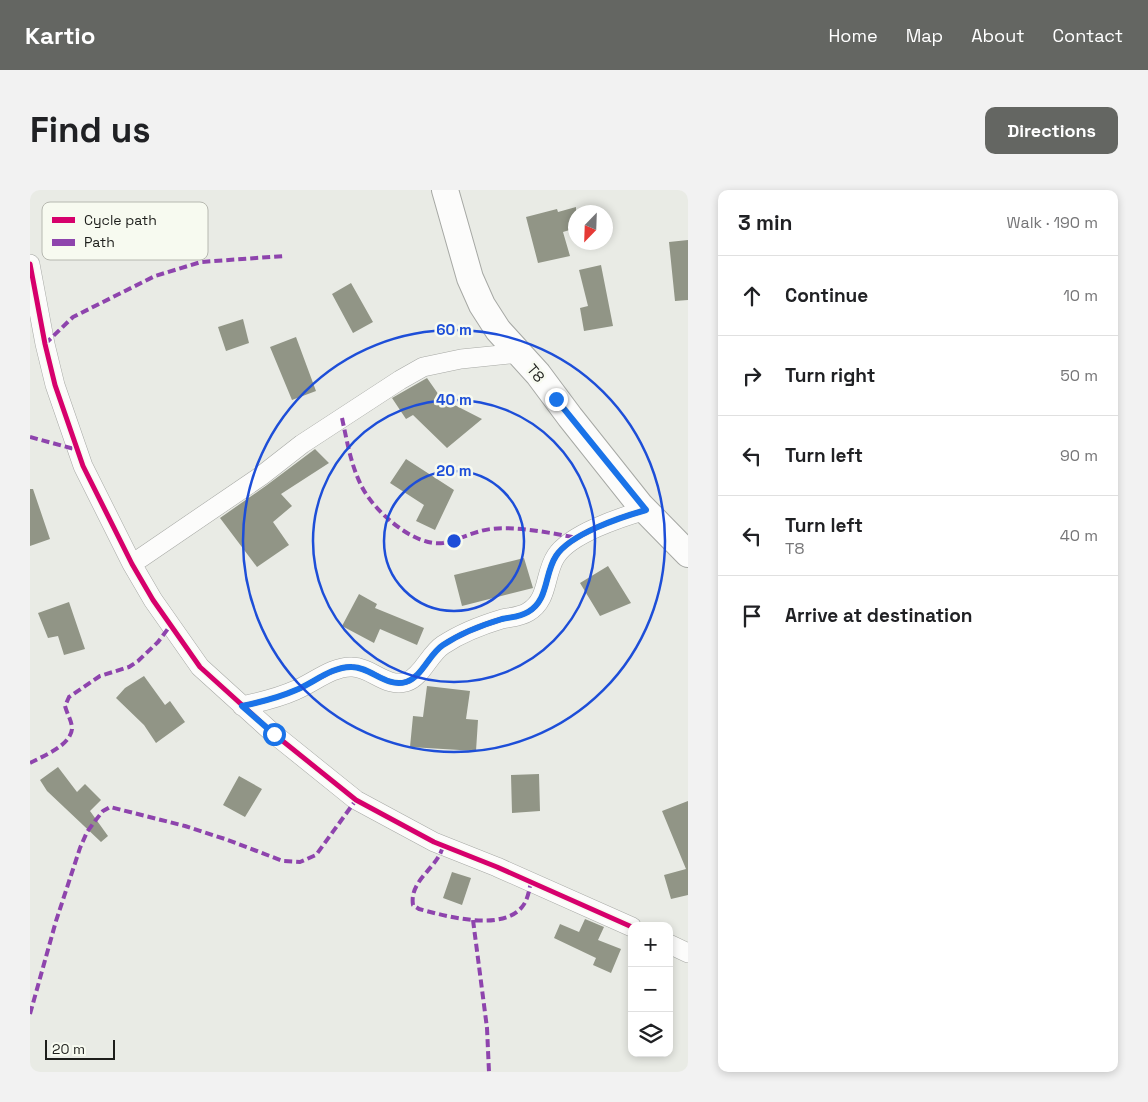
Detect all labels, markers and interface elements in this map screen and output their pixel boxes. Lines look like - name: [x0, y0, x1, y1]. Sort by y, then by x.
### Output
- text: Kartio: [25, 20, 95, 51]
- text: Home: [829, 24, 878, 47]
- text: Map: [906, 24, 943, 47]
- text: About: [971, 24, 1025, 47]
- text: Contact: [1053, 24, 1123, 47]
- button: Directions: [985, 107, 1118, 154]
- text: Find us: [30, 108, 151, 152]
- legend: [42, 202, 208, 260]
- north arrow: [568, 205, 613, 250]
- text: 3 min: [738, 209, 793, 236]
- text: Cycle path: [84, 211, 157, 229]
- text: Walk · 190 m: [1007, 212, 1098, 233]
- text: Path: [84, 233, 115, 251]
- icon: ahead: [738, 282, 766, 310]
- text: Continue: [785, 283, 868, 308]
- text: 10 m: [1063, 285, 1098, 306]
- text: 60 m: [436, 320, 472, 339]
- street label: T8: [523, 360, 549, 386]
- icon: right: [738, 362, 766, 390]
- text: Turn right: [785, 363, 875, 388]
- text: 50 m: [1060, 365, 1098, 386]
- route end: [545, 388, 568, 411]
- text: 40 m: [436, 390, 472, 409]
- icon: left: [738, 442, 766, 470]
- text: Turn left: [785, 443, 863, 468]
- text: 90 m: [1060, 445, 1098, 466]
- text: 20 m: [436, 461, 472, 480]
- text: Turn left: [785, 513, 863, 538]
- icon: left: [738, 522, 766, 550]
- text: 40 m: [1060, 525, 1098, 546]
- centre of rings: [445, 532, 463, 550]
- text: T8: [785, 538, 804, 559]
- icon: arrive: [738, 602, 766, 630]
- text: Arrive at destination: [785, 603, 973, 628]
- route start: [263, 723, 286, 746]
- map controls: [628, 922, 673, 1057]
- button: +: [628, 922, 673, 967]
- button: −: [628, 967, 673, 1012]
- button: layers: [628, 1012, 673, 1057]
- scale bar: [45, 1037, 115, 1060]
- text: 20 m: [52, 1040, 85, 1058]

